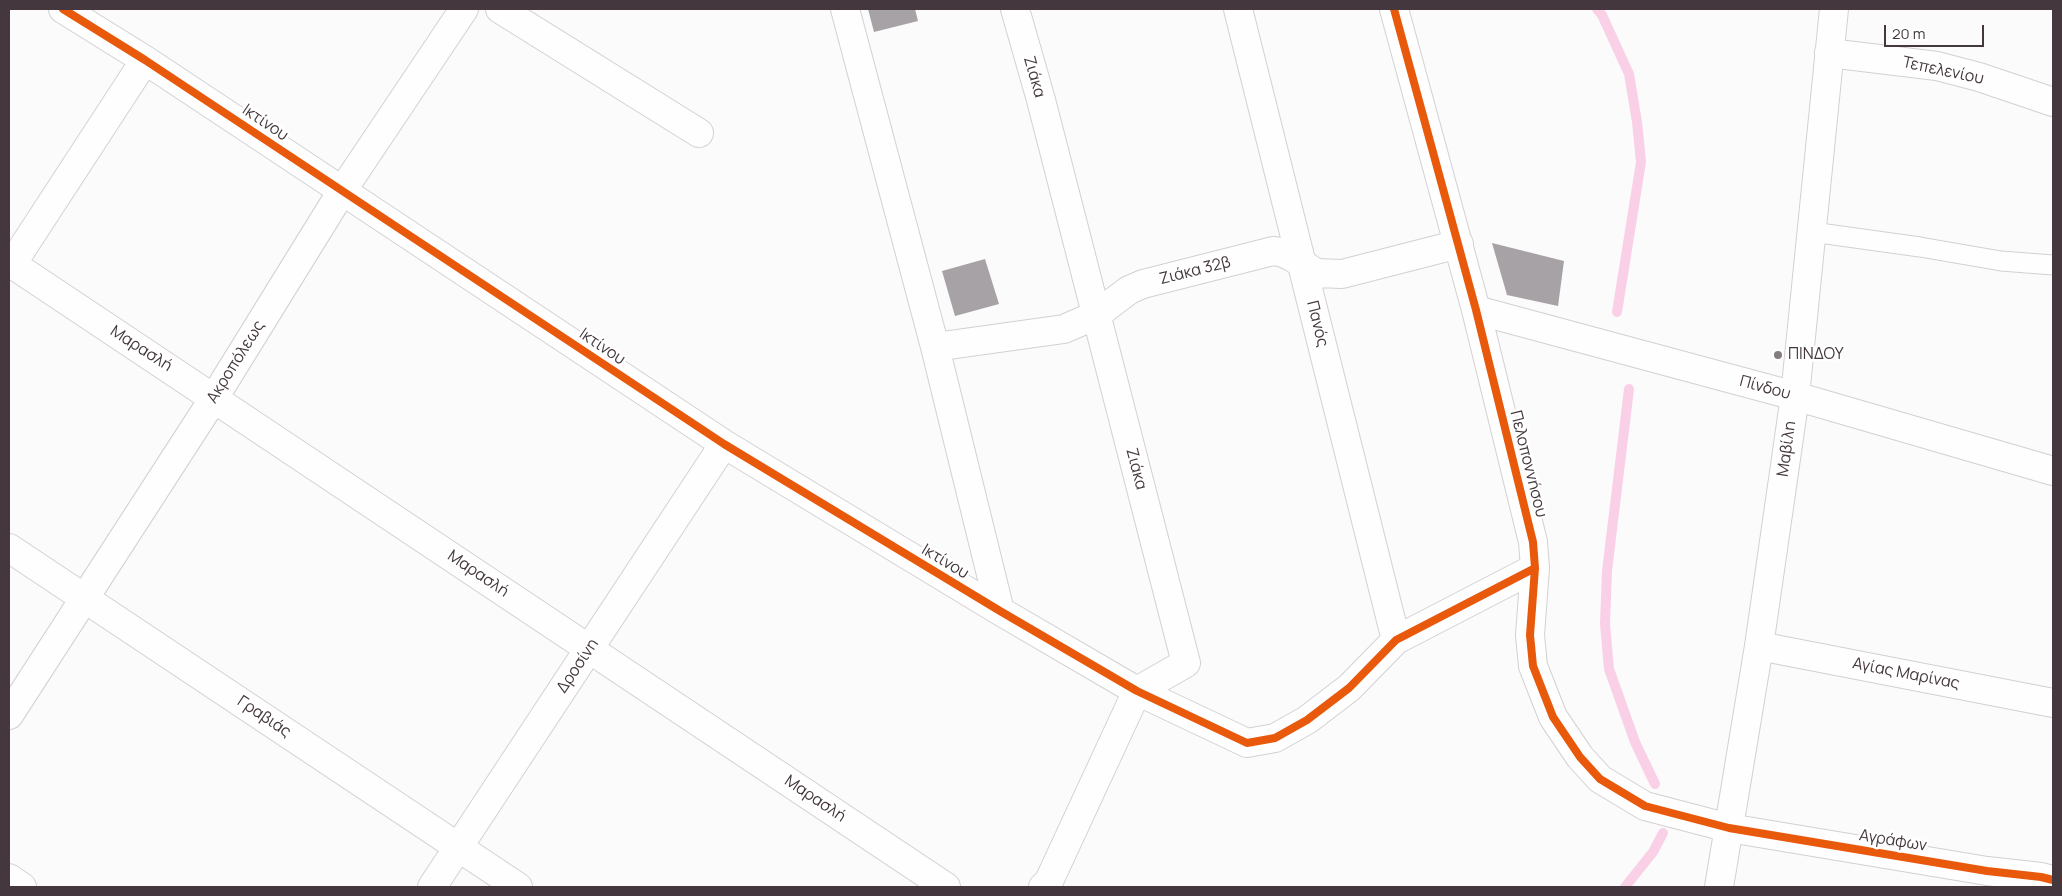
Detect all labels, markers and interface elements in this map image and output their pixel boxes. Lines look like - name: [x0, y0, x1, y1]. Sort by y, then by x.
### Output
- scale bar: [1887, 15, 1987, 47]
- text: 20 m: [1892, 23, 1925, 44]
- street label: Τεπελενίου: [1901, 53, 1985, 89]
- street label: Ζιάκα: [1019, 54, 1049, 100]
- street label: Ικτίνου: [238, 101, 292, 145]
- street label: Ζιάκα 32β: [1157, 253, 1233, 289]
- street label: Πανός: [1302, 299, 1332, 349]
- street label: Ακροπόλεως: [203, 317, 269, 407]
- street label: Μαρασλή: [106, 322, 176, 376]
- street label: Ικτίνου: [575, 325, 629, 369]
- place label: ΠΙΝΔΟΥ: [1788, 345, 1844, 365]
- marker: ΠΙΝΔΟΥ: [1772, 349, 1784, 361]
- street label: Πίνδου: [1737, 372, 1793, 404]
- street label: Πελοποννήσου: [1505, 409, 1551, 519]
- street label: Μαβίλη: [1774, 420, 1800, 478]
- street label: Ζιάκα: [1121, 446, 1151, 492]
- street label: Ικτίνου: [918, 541, 972, 583]
- street label: Μαρασλή: [444, 547, 512, 601]
- street label: Δροσίνη: [553, 635, 603, 697]
- street label: Αγίας Μαρίνας: [1851, 654, 1961, 694]
- street label: Γραβιάς: [233, 692, 295, 742]
- street label: Μαρασλή: [781, 772, 849, 826]
- street label: Αγράφων: [1858, 826, 1928, 856]

